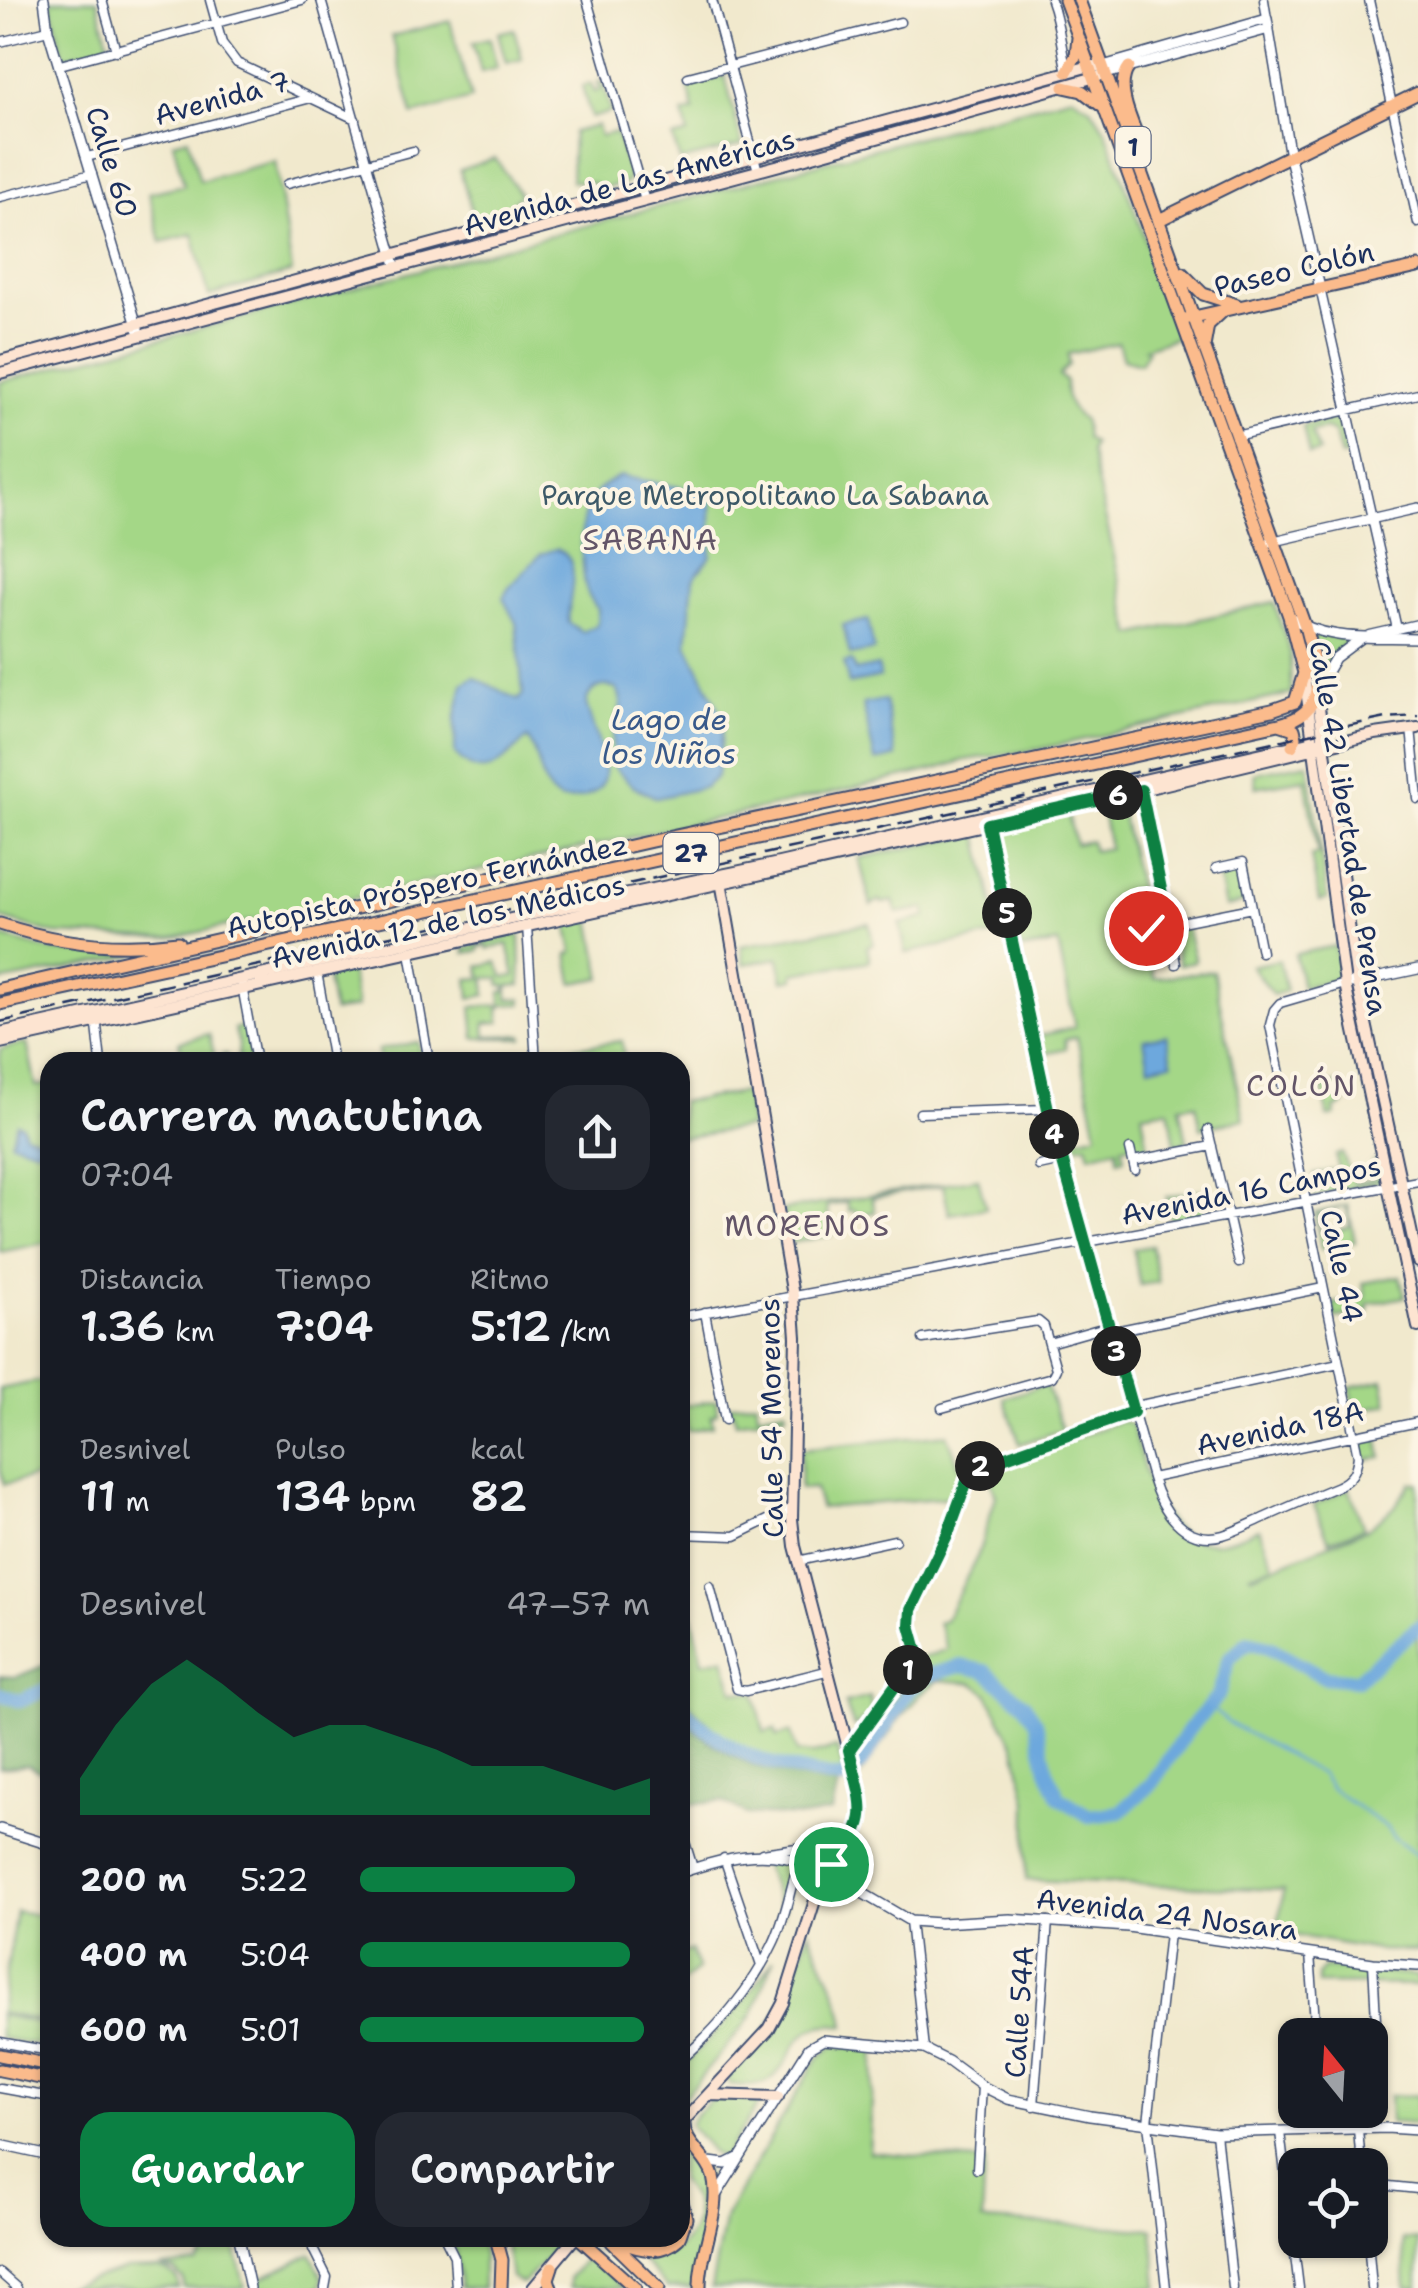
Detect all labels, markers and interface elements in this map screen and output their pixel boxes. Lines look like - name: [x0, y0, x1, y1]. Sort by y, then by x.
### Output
- street label: Avenida 7: [150, 62, 294, 134]
- street label: Calle 60: [77, 102, 147, 222]
- street label: Avenida de Las Américas: [459, 119, 799, 245]
- road number: 1: [1116, 127, 1150, 167]
- street label: Paseo Colón: [1210, 232, 1378, 306]
- park label: Parque Metropolitano La Sabana: [541, 476, 989, 514]
- district label: SABANA: [583, 519, 719, 560]
- street label: Calle 42 Libertad de Prensa: [1301, 638, 1397, 1018]
- water label: Lago de los Niños: [602, 699, 736, 774]
- pin: 6: [1093, 770, 1143, 820]
- text: 6: [1108, 776, 1128, 814]
- street label: Autopista Próspero Fernández: [223, 825, 631, 947]
- road number: 27: [664, 833, 718, 873]
- street label: Avenida 12 de los Médicos: [268, 865, 628, 977]
- pin: [1104, 886, 1189, 971]
- pin: 5: [982, 888, 1032, 938]
- text: 5: [998, 894, 1016, 932]
- icon: check: [1119, 901, 1174, 956]
- district label: COLÓN: [1246, 1065, 1358, 1106]
- text: Carrera matutina: [80, 1085, 482, 1145]
- button: share: [545, 1085, 650, 1190]
- pin: 4: [1029, 1109, 1079, 1159]
- text: 4: [1044, 1115, 1064, 1153]
- street label: Avenida 16 Campos: [1118, 1146, 1384, 1234]
- text: 07:04: [80, 1153, 173, 1196]
- district label: MORENOS: [724, 1205, 892, 1246]
- street label: Calle 44: [1312, 1206, 1372, 1326]
- text: Distancia: [80, 1260, 203, 1298]
- text: Tiempo: [275, 1260, 372, 1298]
- text: Ritmo: [470, 1260, 550, 1298]
- text: 1.36: [80, 1298, 165, 1354]
- text: 7:04: [275, 1298, 373, 1354]
- text: 5:12: [470, 1298, 551, 1354]
- street label: Calle 54 Morenos: [750, 1298, 792, 1538]
- text: km: [165, 1312, 215, 1350]
- text: /km: [551, 1312, 611, 1350]
- pin: 3: [1091, 1326, 1141, 1376]
- text: 3: [1106, 1332, 1126, 1370]
- street label: Avenida 18A: [1193, 1392, 1367, 1464]
- text: Desnivel: [80, 1430, 190, 1468]
- text: Pulso: [275, 1430, 346, 1468]
- text: kcal: [470, 1430, 524, 1468]
- pin: 2: [955, 1441, 1005, 1491]
- text: 2: [970, 1447, 990, 1485]
- text: 11: [80, 1468, 116, 1524]
- text: 134: [275, 1468, 350, 1524]
- text: 82: [470, 1468, 527, 1524]
- text: m: [116, 1482, 150, 1520]
- text: bpm: [350, 1482, 416, 1520]
- text: Desnivel: [80, 1582, 206, 1625]
- text: 47–57 m: [506, 1582, 650, 1625]
- pin: 1: [883, 1645, 933, 1695]
- text: 1: [902, 1651, 914, 1689]
- pin: [789, 1822, 874, 1907]
- icon: arrive: [804, 1837, 859, 1892]
- text: 200 m: [80, 1858, 187, 1901]
- text: 5:22: [240, 1858, 309, 1901]
- street label: Avenida 24 Nosara: [1034, 1879, 1300, 1949]
- text: 400 m: [80, 1933, 187, 1976]
- text: 5:04: [240, 1933, 310, 1976]
- street label: Calle 54A: [995, 1945, 1043, 2079]
- text: 600 m: [80, 2008, 187, 2051]
- text: 5:01: [240, 2008, 301, 2051]
- north arrow: [1278, 2018, 1388, 2128]
- map controls: [1278, 2018, 1388, 2258]
- button: Guardar: [80, 2112, 355, 2227]
- button: Compartir: [375, 2112, 650, 2227]
- button: locate: [1278, 2148, 1388, 2258]

